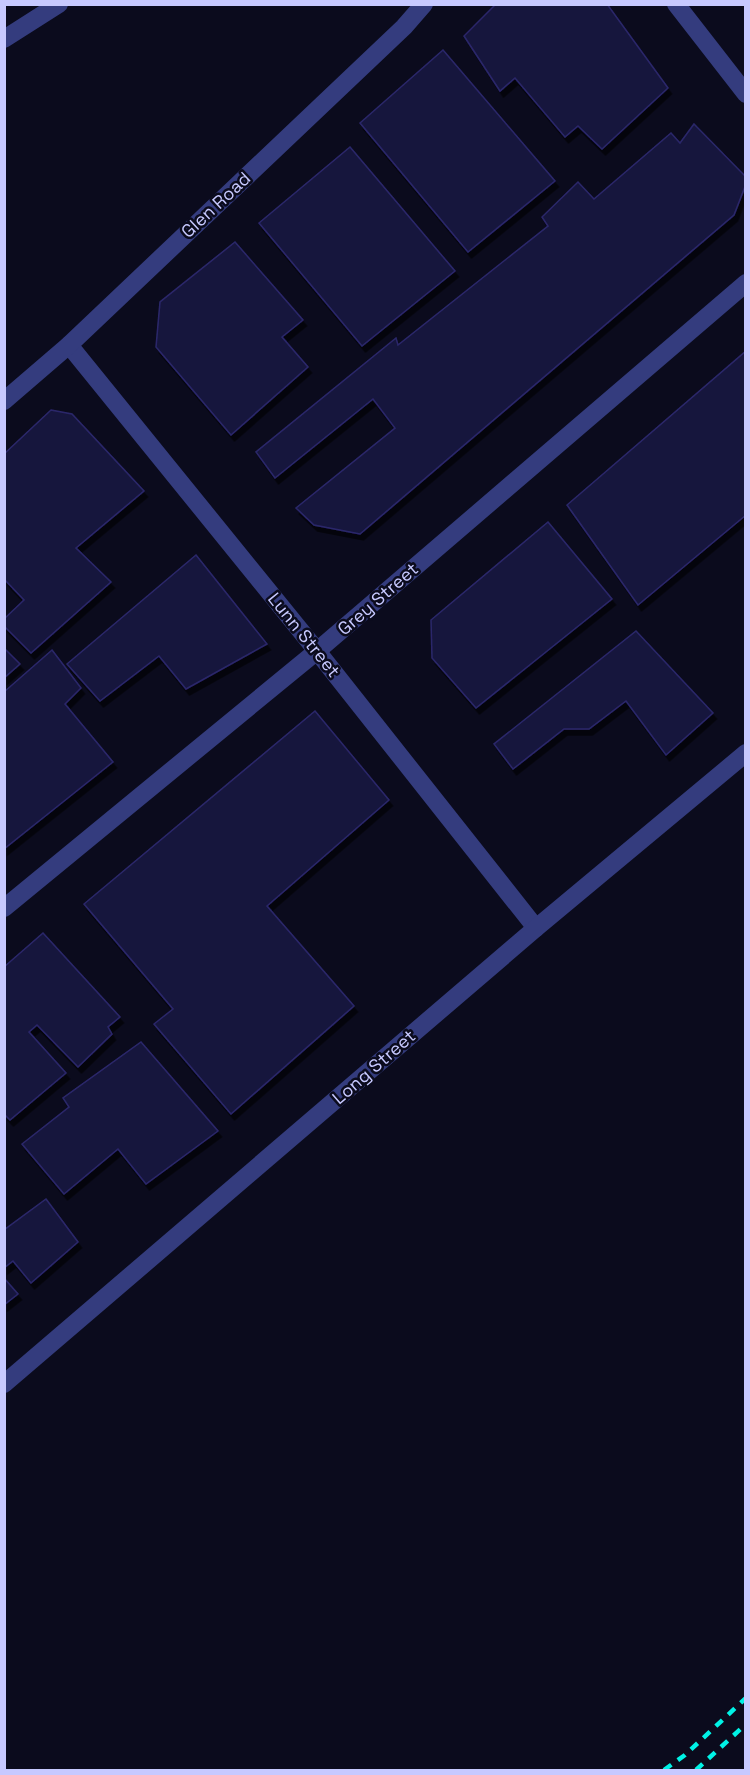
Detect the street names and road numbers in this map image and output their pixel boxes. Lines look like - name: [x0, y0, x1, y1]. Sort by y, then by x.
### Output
- street label: Glen Road: [176, 167, 255, 243]
- street label: Grey Street: [333, 557, 423, 640]
- street label: Lunn Street: [263, 588, 346, 682]
- street label: Long Street: [327, 1024, 420, 1109]

